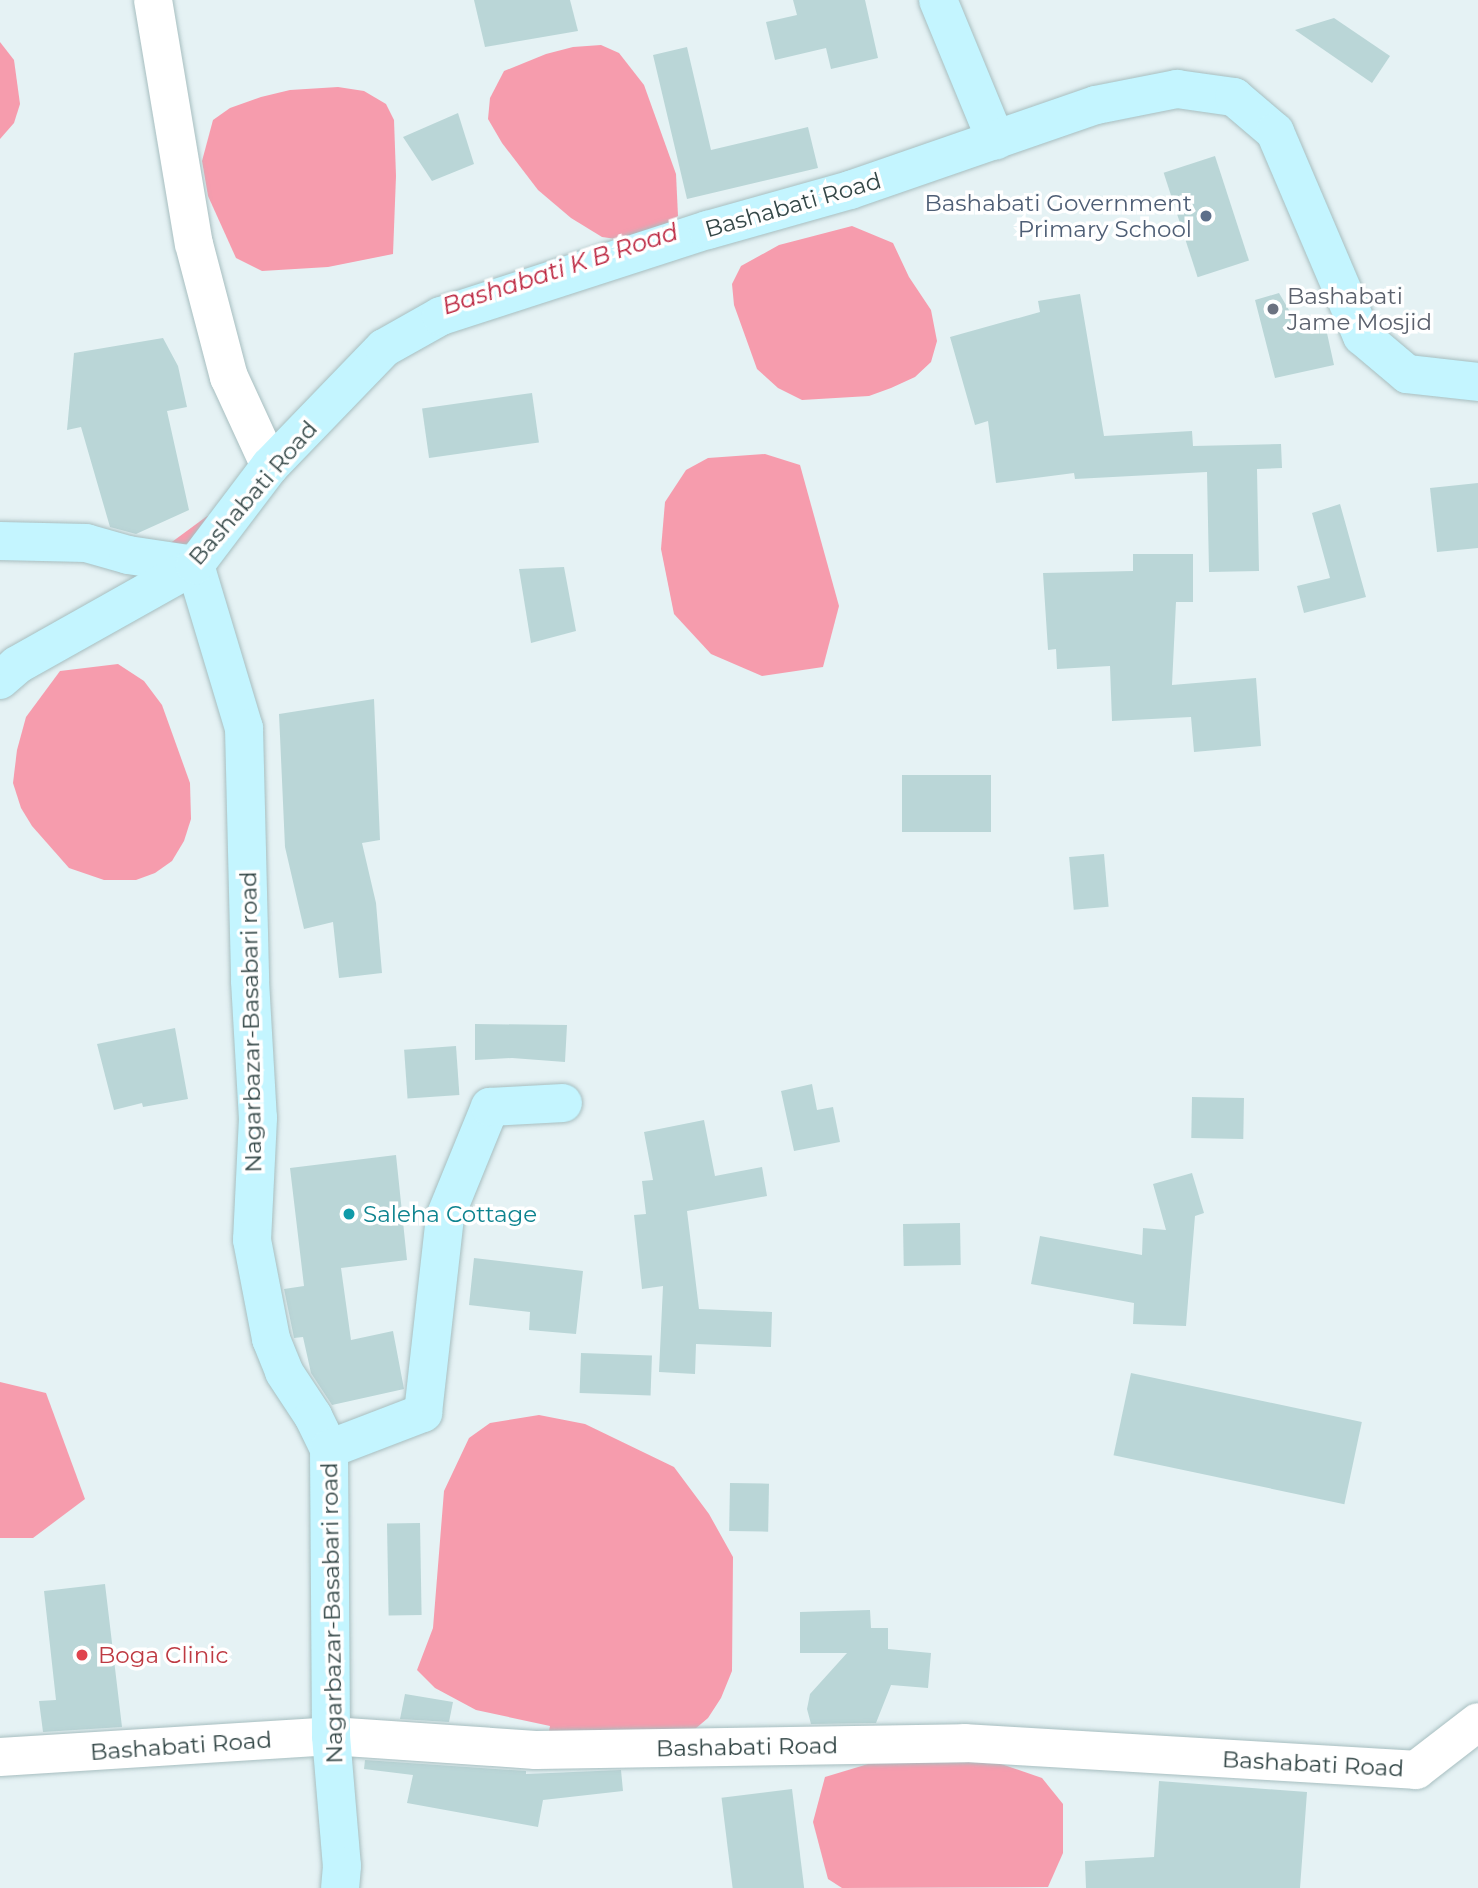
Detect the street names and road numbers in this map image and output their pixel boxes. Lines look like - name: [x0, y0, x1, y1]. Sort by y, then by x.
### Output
- street label: Bashabati Road: [702, 167, 884, 243]
- street label: Bashabati Road: [183, 415, 323, 571]
- street label: Nagarbazar-Basabari road: [235, 871, 267, 1173]
- street label: Nagarbazar-Basabari road: [316, 1462, 348, 1764]
- street label: Bashabati Road: [89, 1726, 273, 1766]
- street label: Bashabati Road: [656, 1732, 838, 1762]
- street label: Bashabati Road: [1221, 1745, 1405, 1783]

